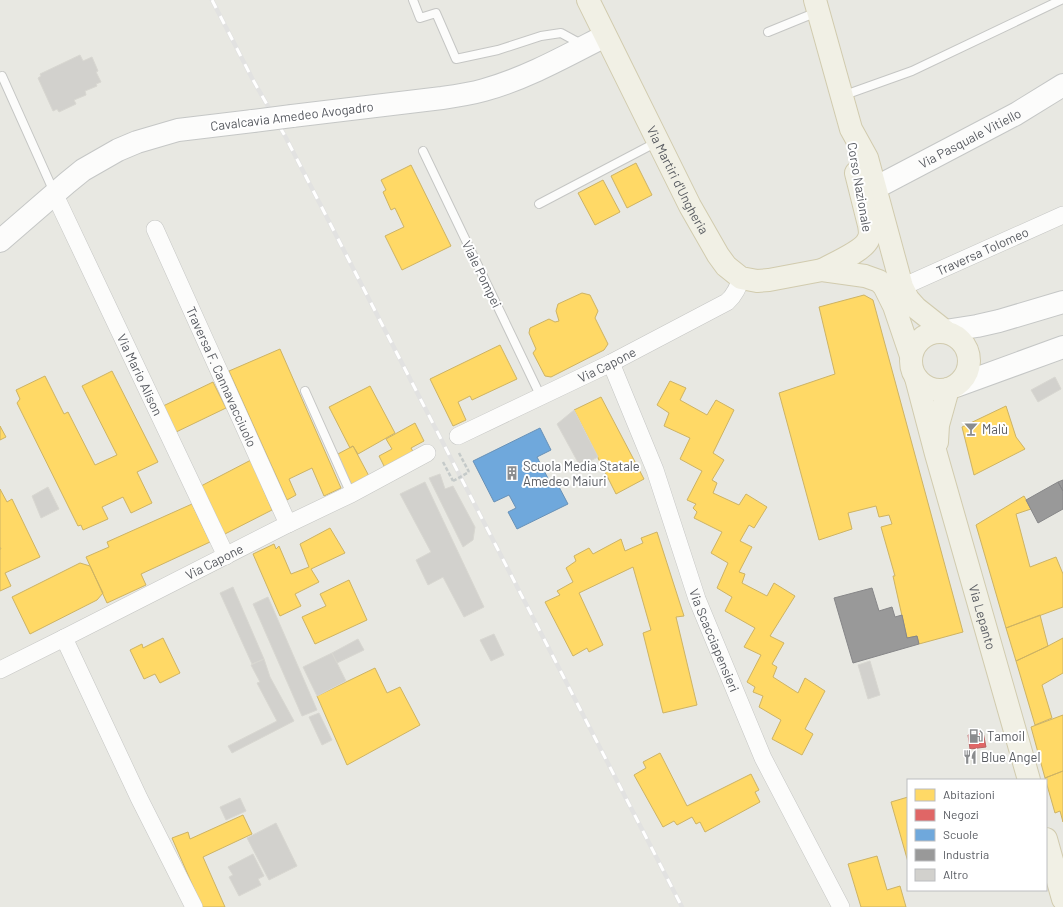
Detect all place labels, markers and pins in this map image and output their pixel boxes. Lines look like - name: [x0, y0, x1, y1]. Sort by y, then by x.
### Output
- bar icon: Malù: [963, 421, 979, 437]
- place label: Malù: [982, 421, 1008, 437]
- place label: Scuola Media Statale Amedeo Maiuri: [523, 458, 640, 489]
- building icon: Scuola Media Statale Amedeo Maiuri: [504, 465, 520, 481]
- fuel station icon: Tamoil: [968, 728, 984, 744]
- place label: Tamoil: [987, 728, 1025, 744]
- restaurant icon: Blue Angel: [962, 749, 978, 765]
- place label: Blue Angel: [981, 749, 1040, 765]

